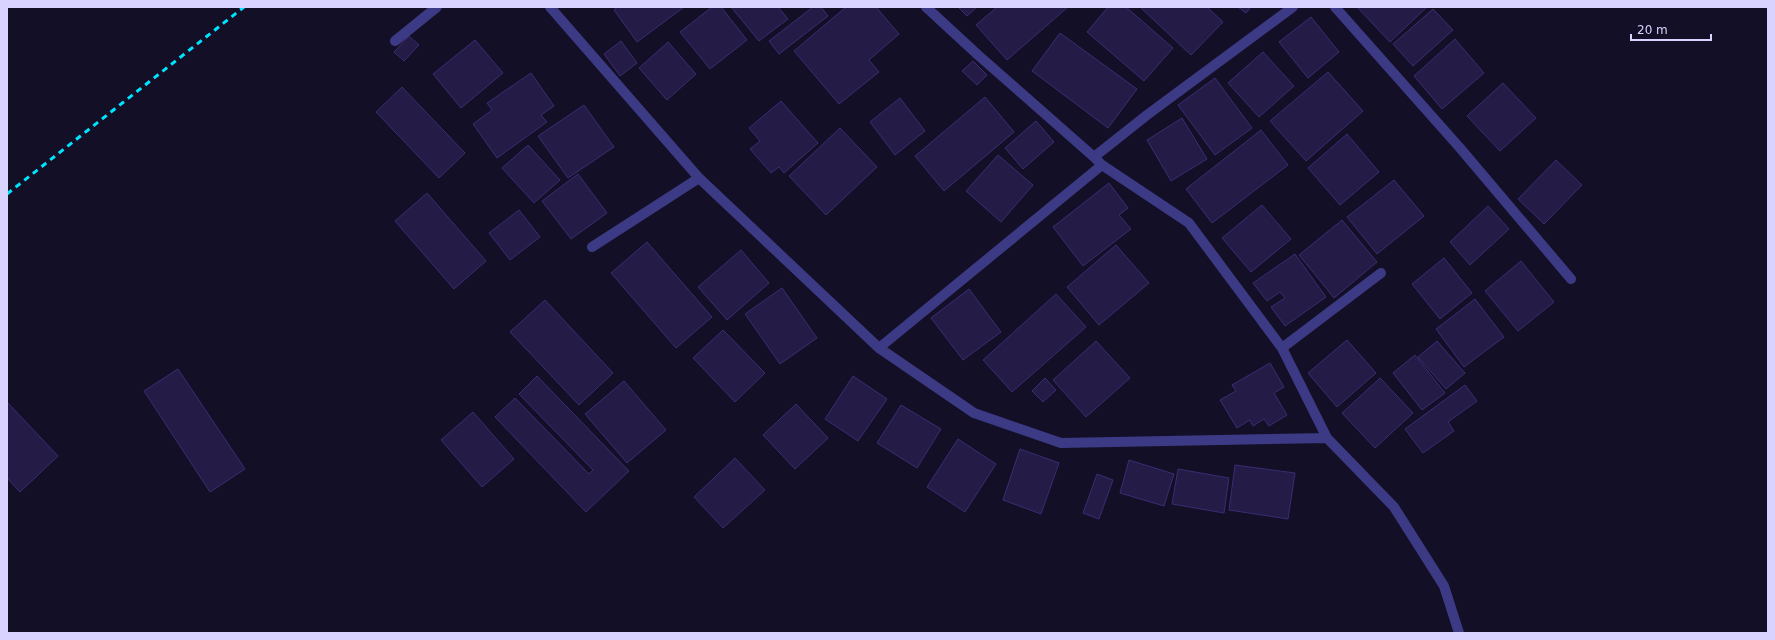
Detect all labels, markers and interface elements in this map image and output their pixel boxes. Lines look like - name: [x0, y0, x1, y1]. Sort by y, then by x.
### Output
- scale bar: [1631, 16, 1711, 42]
- text: 20 m: [1637, 23, 1668, 37]

